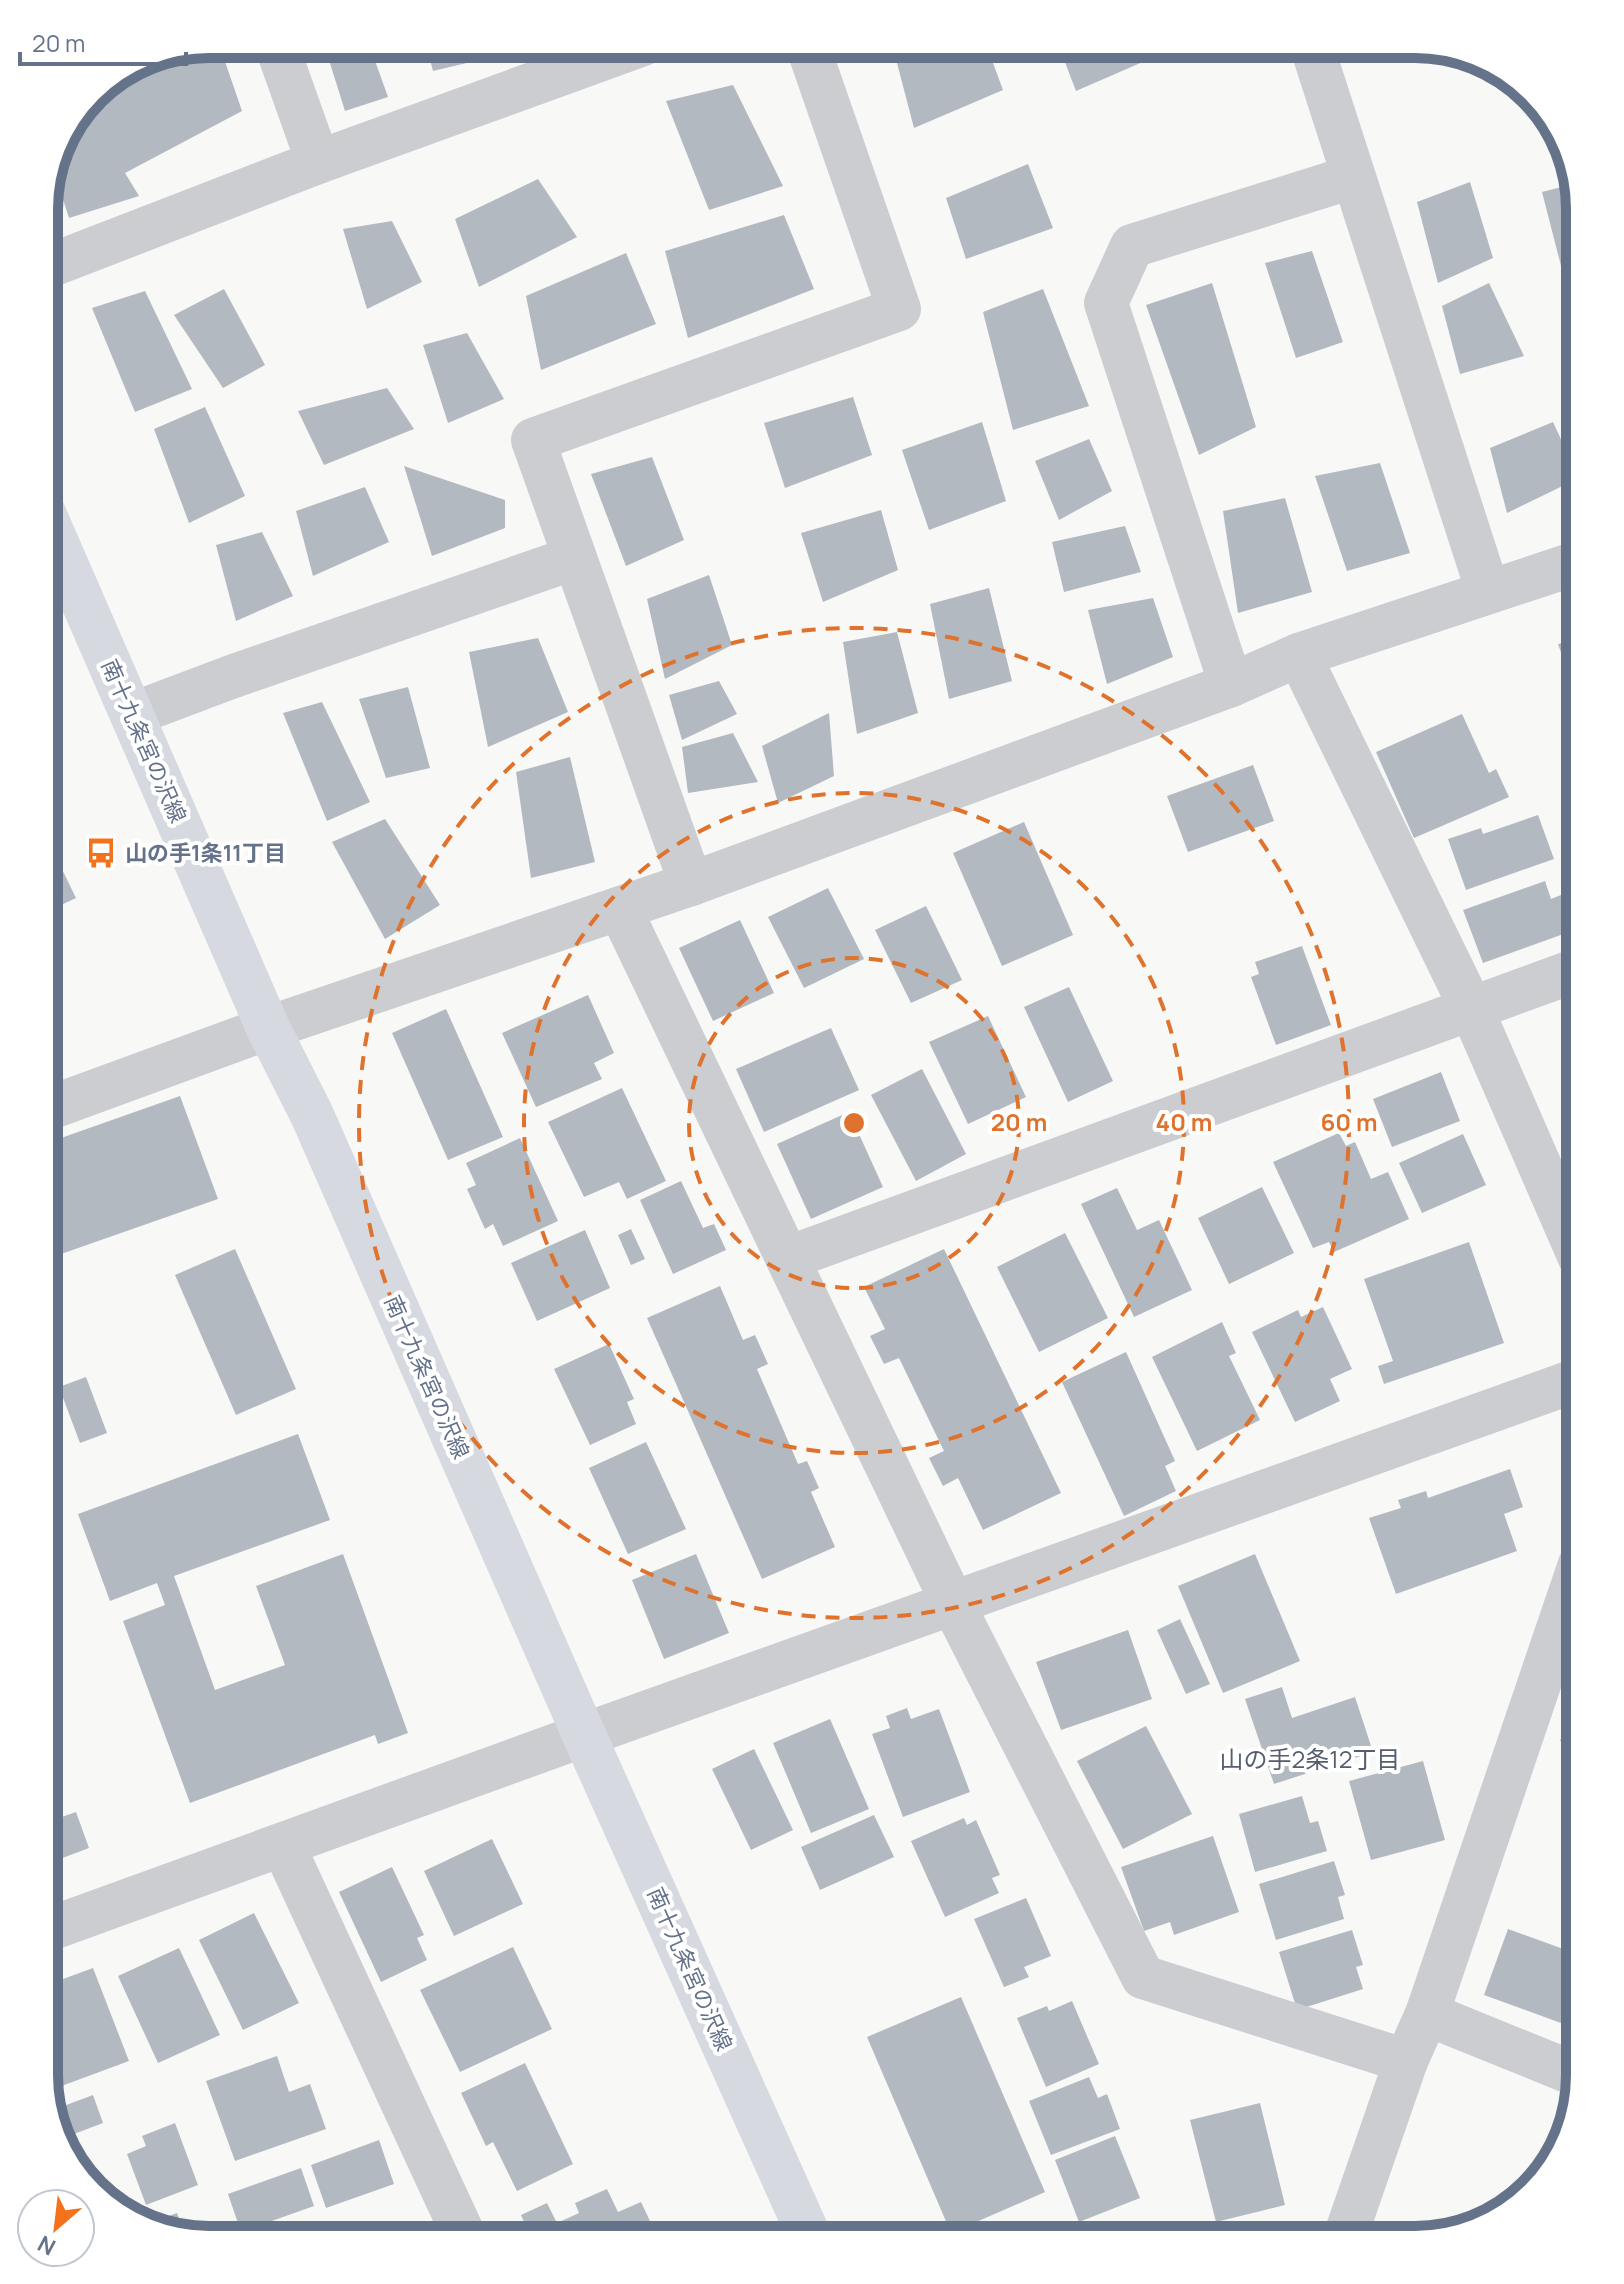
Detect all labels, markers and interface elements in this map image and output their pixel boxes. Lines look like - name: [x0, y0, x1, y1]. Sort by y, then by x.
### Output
- scale bar: [20, 16, 186, 66]
- text: 20 m: [32, 26, 85, 59]
- street label: 南十九条宮の沢線: [95, 654, 193, 828]
- bus stop icon: 山の手1条11丁目: [84, 836, 118, 870]
- place label: 山の手1条11丁目: [125, 838, 286, 868]
- text: 20 m: [991, 1105, 1047, 1138]
- text: 40 m: [1156, 1105, 1212, 1138]
- text: 60 m: [1320, 1105, 1378, 1138]
- centre of rings: [840, 1109, 868, 1137]
- street label: 南十九条宮の沢線: [378, 1290, 476, 1464]
- district label: 山の手2条12丁目: [1220, 1742, 1400, 1775]
- street label: 南十九条宮の沢線: [641, 1882, 739, 2056]
- north arrow: [16, 2188, 96, 2268]
- text: N: [33, 2229, 61, 2263]

